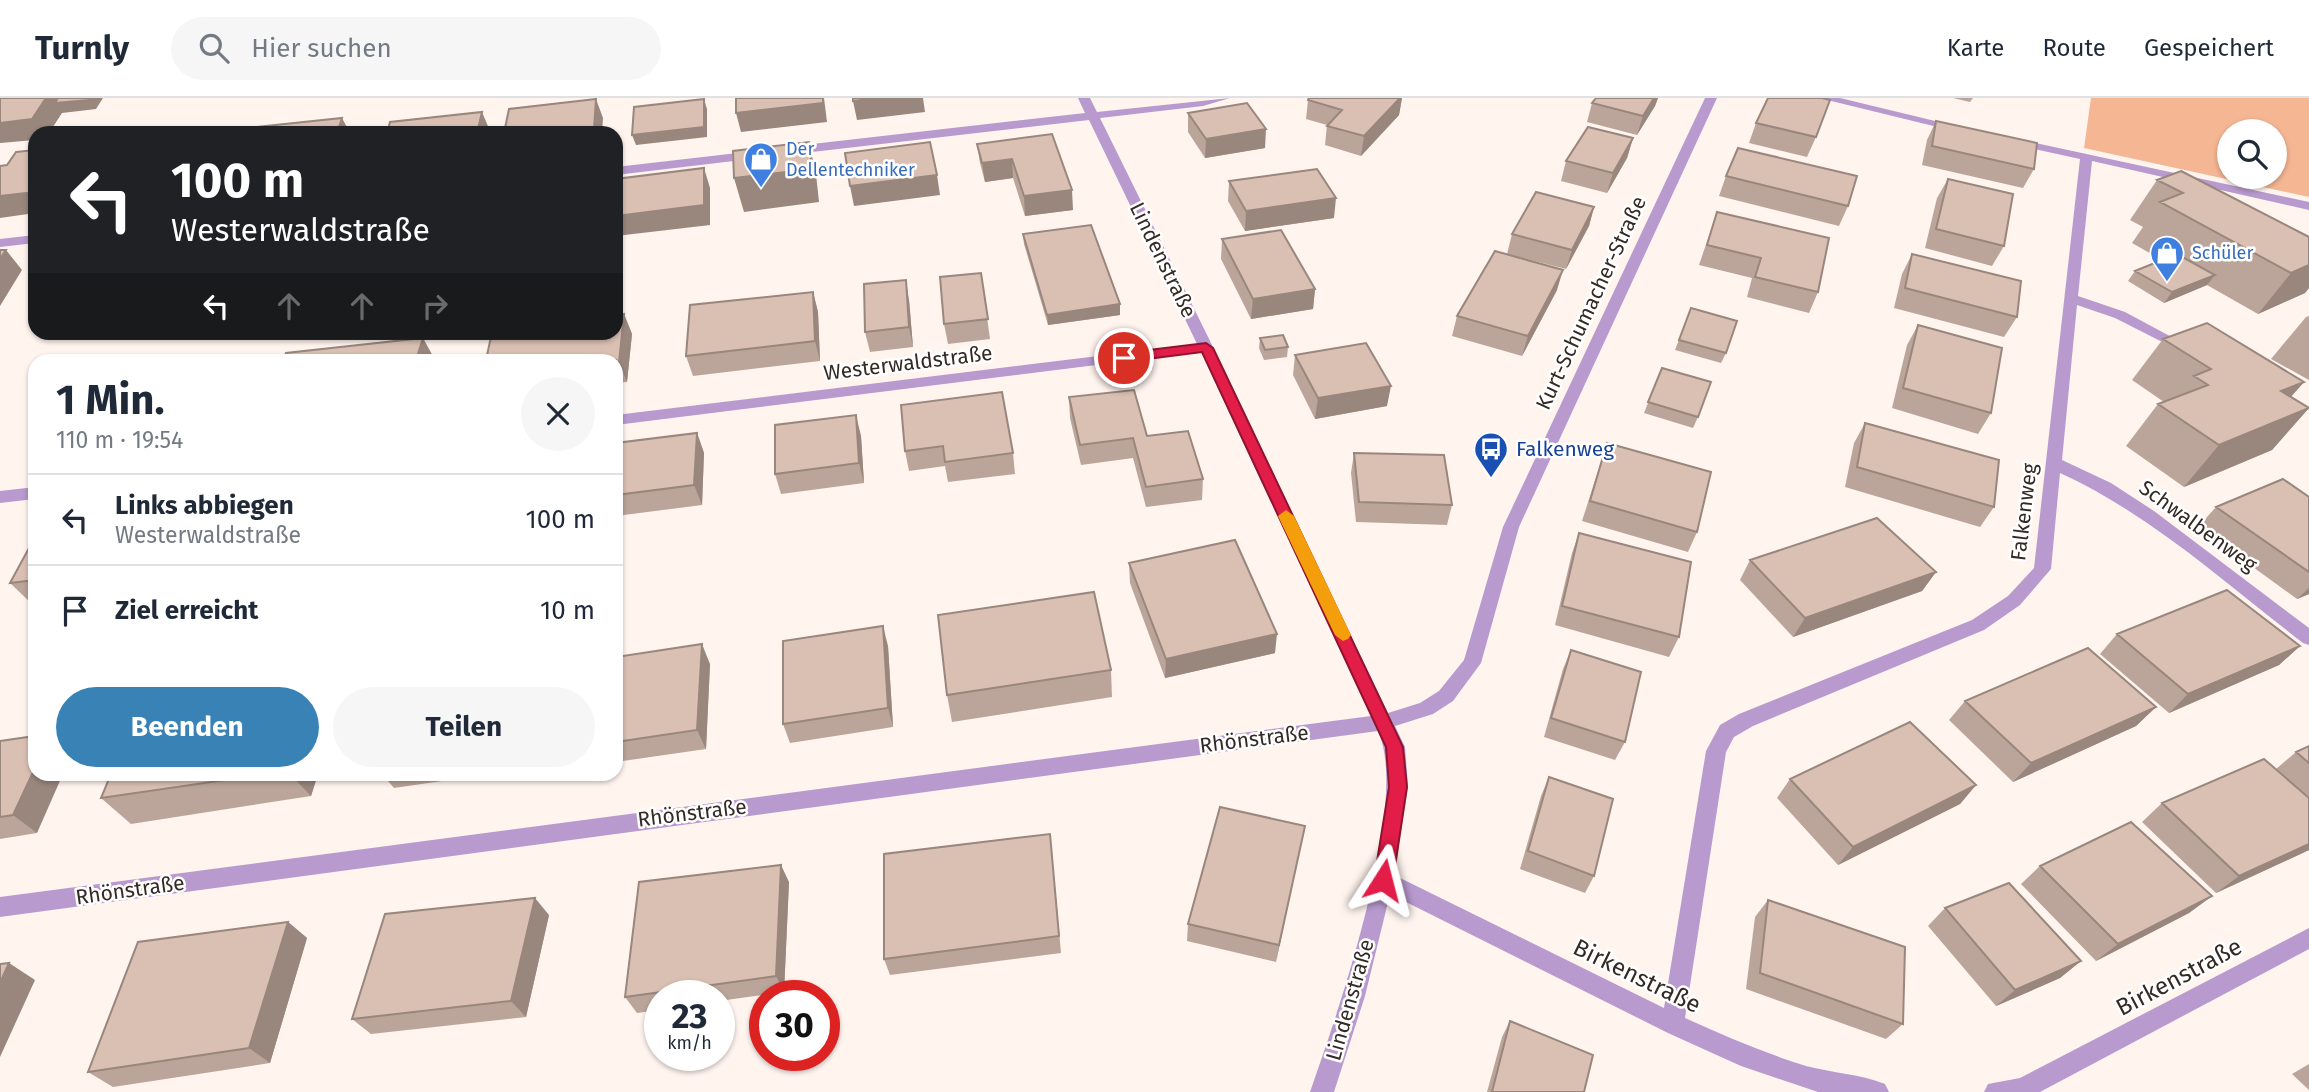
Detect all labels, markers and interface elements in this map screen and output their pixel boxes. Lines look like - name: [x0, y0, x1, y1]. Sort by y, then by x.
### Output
- search box: [171, 17, 661, 80]
- text: Turnly: [35, 28, 129, 68]
- icon: search: [195, 29, 233, 67]
- text: Hier suchen: [251, 33, 392, 64]
- text: Karte: [1947, 34, 2004, 62]
- text: Route: [2042, 34, 2106, 62]
- text: Gespeichert: [2144, 34, 2274, 62]
- map controls: [2217, 119, 2287, 189]
- button: search: [2217, 119, 2287, 189]
- place label: Der Dellentechniker: [786, 138, 915, 181]
- shop icon: Der Dellentechniker: [742, 140, 780, 189]
- text: 100 m: [171, 151, 304, 210]
- icon: left: [56, 154, 147, 245]
- street label: Kurt-Schumacher-Straße: [1530, 192, 1652, 414]
- street label: Lindenstraße: [1124, 198, 1202, 322]
- text: Westerwaldstraße: [171, 211, 430, 249]
- shop icon: Schüler: [2148, 234, 2186, 283]
- place label: Schüler: [2192, 242, 2253, 264]
- icon: left: [197, 287, 235, 325]
- icon: ahead: [270, 287, 308, 325]
- icon: ahead: [343, 287, 381, 325]
- icon: right: [416, 287, 454, 325]
- pin: [1094, 328, 1154, 388]
- icon: arrive: [1105, 339, 1143, 377]
- street label: Westerwaldstraße: [822, 340, 994, 386]
- text: 1 Min.: [56, 375, 165, 425]
- button: close: [521, 377, 595, 451]
- text: 110 m · 19:54: [56, 426, 183, 454]
- bus stop icon: Falkenweg: [1472, 430, 1510, 479]
- place label: Falkenweg: [1516, 436, 1614, 462]
- street label: Falkenweg: [2005, 462, 2043, 562]
- street label: Schwalbenweg: [2134, 474, 2262, 578]
- text: Links abbiegen: [115, 490, 294, 521]
- icon: left: [56, 501, 94, 539]
- text: 100 m: [526, 504, 595, 535]
- text: Westerwaldstraße: [115, 521, 301, 549]
- icon: arrive: [56, 592, 94, 630]
- text: Ziel erreicht: [115, 595, 258, 626]
- text: 10 m: [540, 595, 595, 626]
- button: Beenden: [56, 687, 319, 767]
- button: Teilen: [333, 687, 595, 767]
- street label: Rhönstraße: [1198, 719, 1310, 759]
- street label: Rhönstraße: [636, 793, 748, 833]
- position arrow: [1346, 843, 1420, 917]
- street label: Rhönstraße: [74, 869, 186, 911]
- street label: Birkenstraße: [2111, 932, 2247, 1022]
- street label: Birkenstraße: [1569, 933, 1705, 1019]
- street label: Lindenstraße: [1320, 936, 1380, 1064]
- speed limit sign: 30: [749, 980, 840, 1071]
- text: 23: [671, 995, 708, 1037]
- text: km/h: [667, 1032, 712, 1054]

